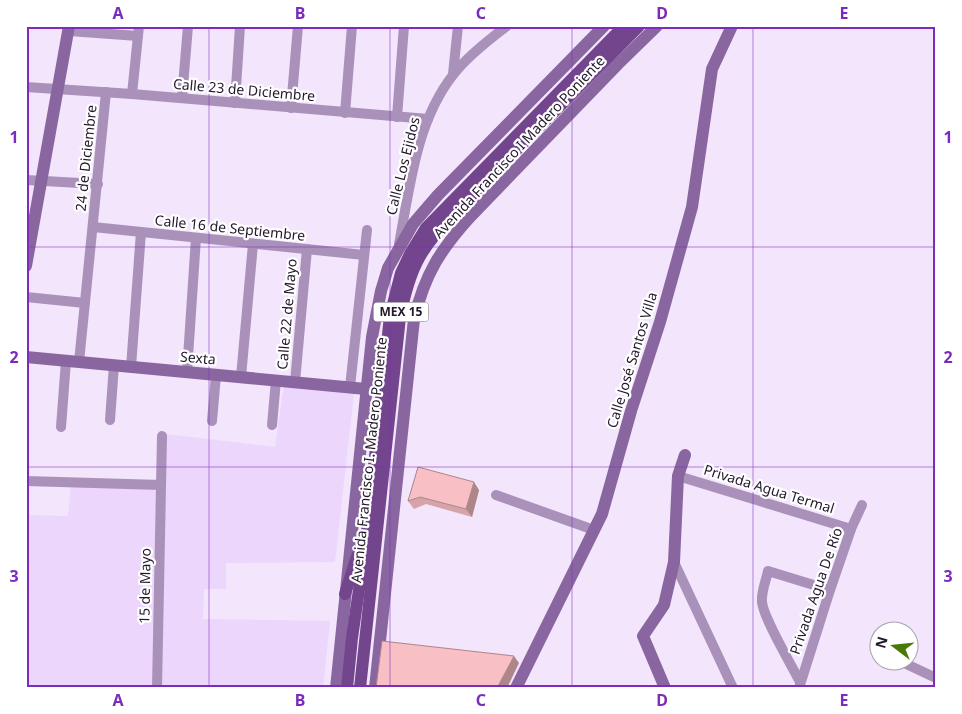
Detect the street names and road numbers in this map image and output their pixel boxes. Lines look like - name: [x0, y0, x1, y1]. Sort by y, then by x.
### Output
- street label: Avenida Francisco I Madero Poniente: [429, 51, 609, 242]
- street label: Calle 23 de Diciembre: [172, 74, 316, 105]
- street label: 24 de Diciembre: [70, 104, 101, 212]
- street label: Calle Los Ejidos: [381, 115, 424, 217]
- street label: Calle 16 de Septiembre: [154, 210, 306, 245]
- street label: Calle 22 de Mayo: [272, 258, 301, 370]
- street label: Calle José Santos Villa: [602, 290, 661, 430]
- road number: MEX 15: [374, 302, 428, 322]
- street label: Avenida Francisco I. Madero Poniente: [346, 336, 391, 584]
- street label: Sexta: [179, 346, 217, 369]
- street label: Privada Agua Termal: [701, 460, 837, 517]
- street label: Privada Agua De Río: [785, 525, 846, 657]
- street label: 15 de Mayo: [134, 548, 155, 624]

